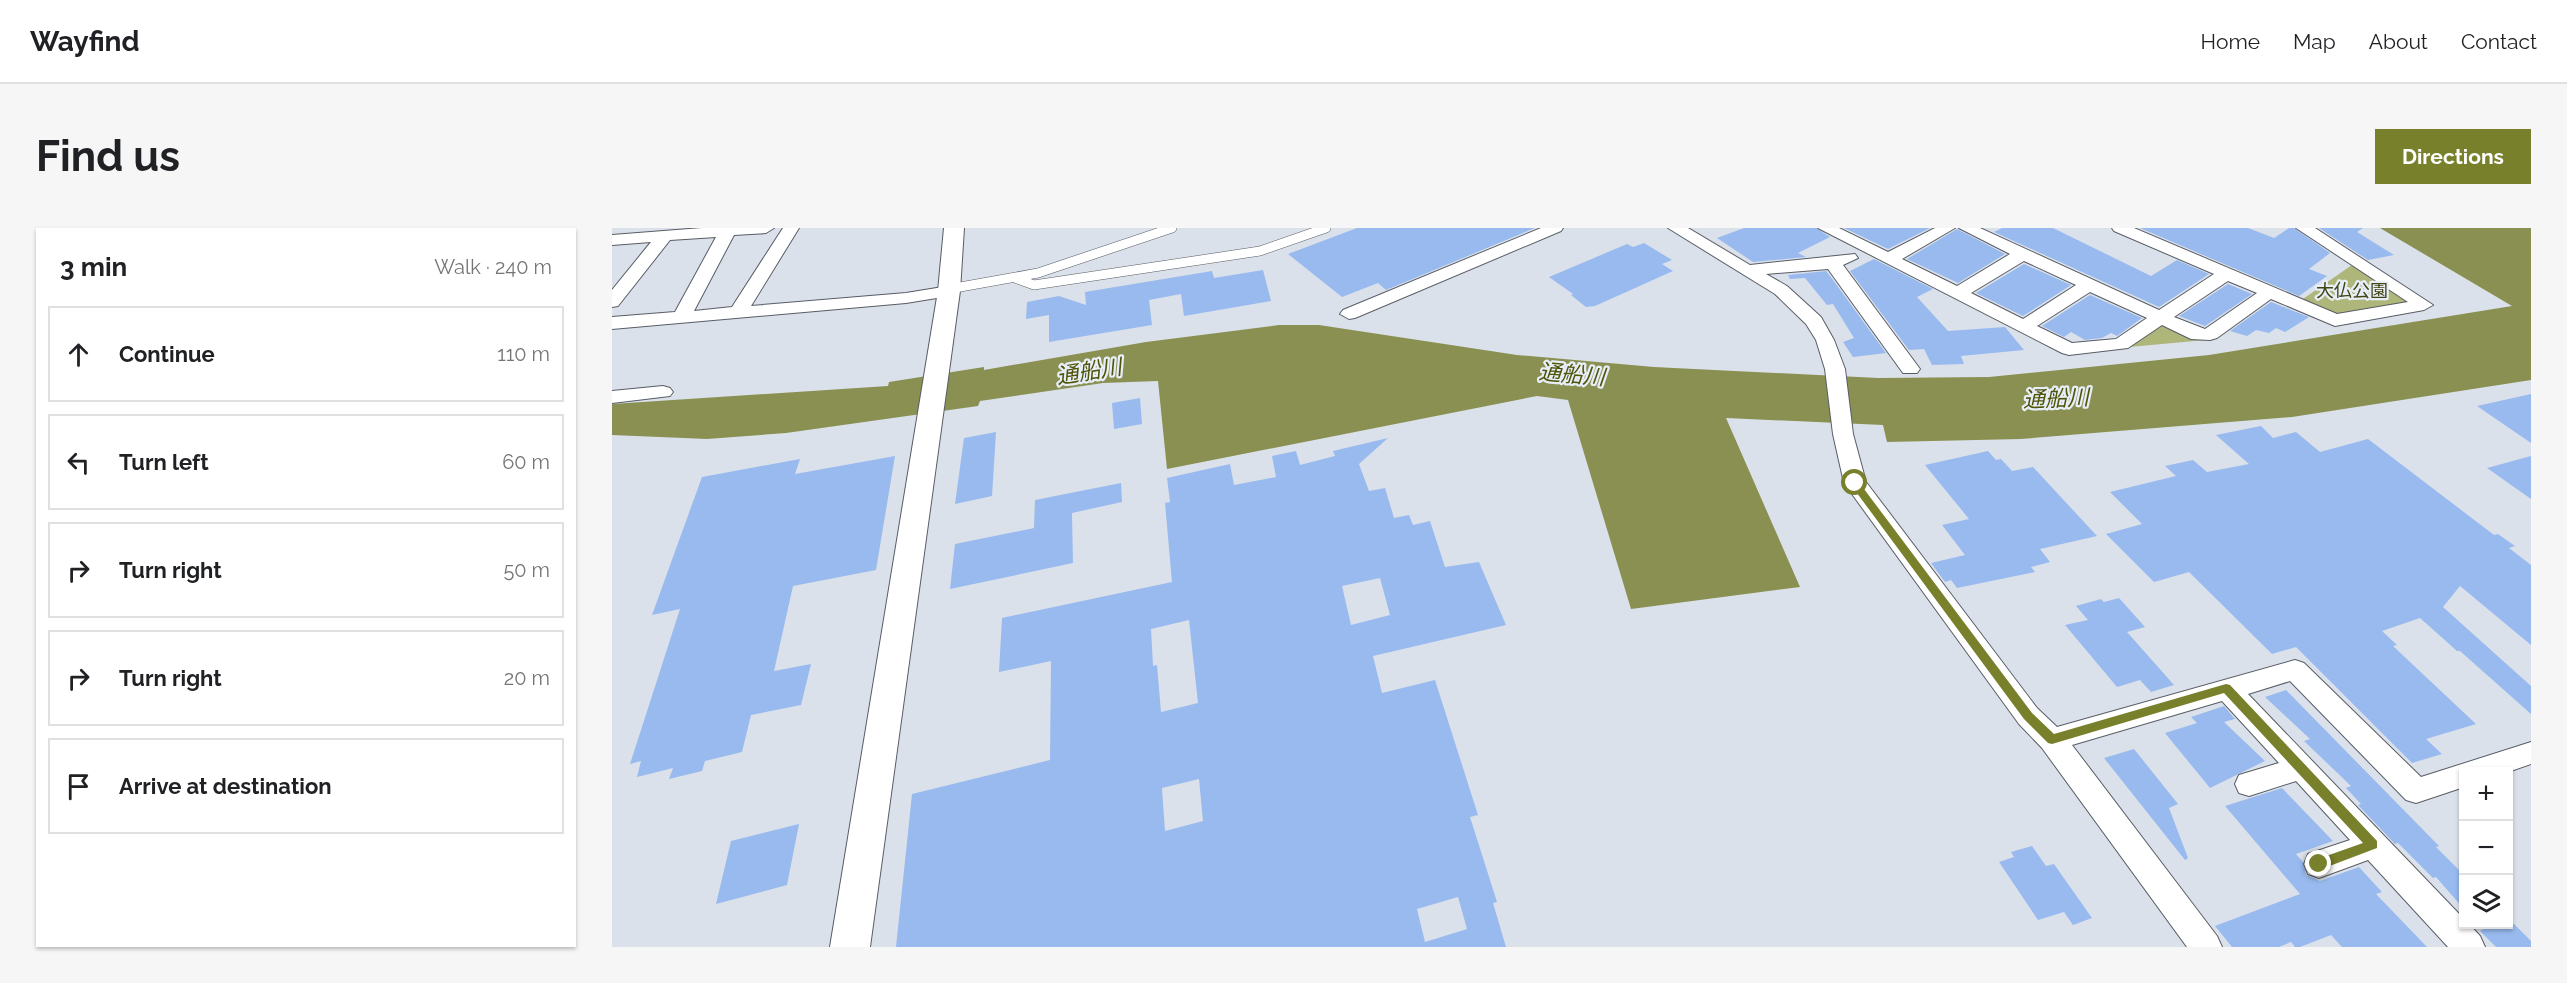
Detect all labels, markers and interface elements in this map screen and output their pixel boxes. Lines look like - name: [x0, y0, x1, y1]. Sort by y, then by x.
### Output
- text: Wayfind: [30, 25, 140, 58]
- text: Home: [2201, 29, 2260, 54]
- text: Map: [2293, 29, 2336, 54]
- text: About: [2369, 29, 2428, 54]
- text: Contact: [2461, 29, 2537, 54]
- button: Directions: [2375, 129, 2531, 184]
- text: Find us: [36, 132, 180, 181]
- text: 3 min: [60, 252, 127, 282]
- text: Walk · 240 m: [434, 255, 552, 279]
- park label: 大仏公園: [2316, 280, 2388, 301]
- icon: ahead: [62, 338, 95, 371]
- text: Continue: [119, 341, 215, 367]
- text: 110 m: [497, 342, 550, 366]
- water label: 通船川: [1054, 353, 1126, 389]
- water label: 通船川: [1538, 358, 1608, 390]
- water label: 通船川: [2023, 384, 2091, 412]
- icon: left: [62, 446, 95, 479]
- text: Turn left: [119, 449, 209, 475]
- text: 60 m: [502, 450, 550, 474]
- route start: [1841, 469, 1867, 495]
- icon: right: [62, 554, 95, 587]
- text: Turn right: [119, 557, 222, 583]
- text: 50 m: [503, 558, 550, 582]
- icon: right: [62, 662, 95, 695]
- text: Turn right: [119, 665, 222, 691]
- text: 20 m: [504, 666, 550, 690]
- map controls: [2459, 767, 2513, 929]
- button: +: [2459, 767, 2513, 821]
- icon: arrive: [62, 770, 95, 803]
- text: Arrive at destination: [119, 773, 332, 799]
- button: −: [2459, 821, 2513, 875]
- route end: [2305, 850, 2331, 876]
- button: layers: [2459, 875, 2513, 929]

